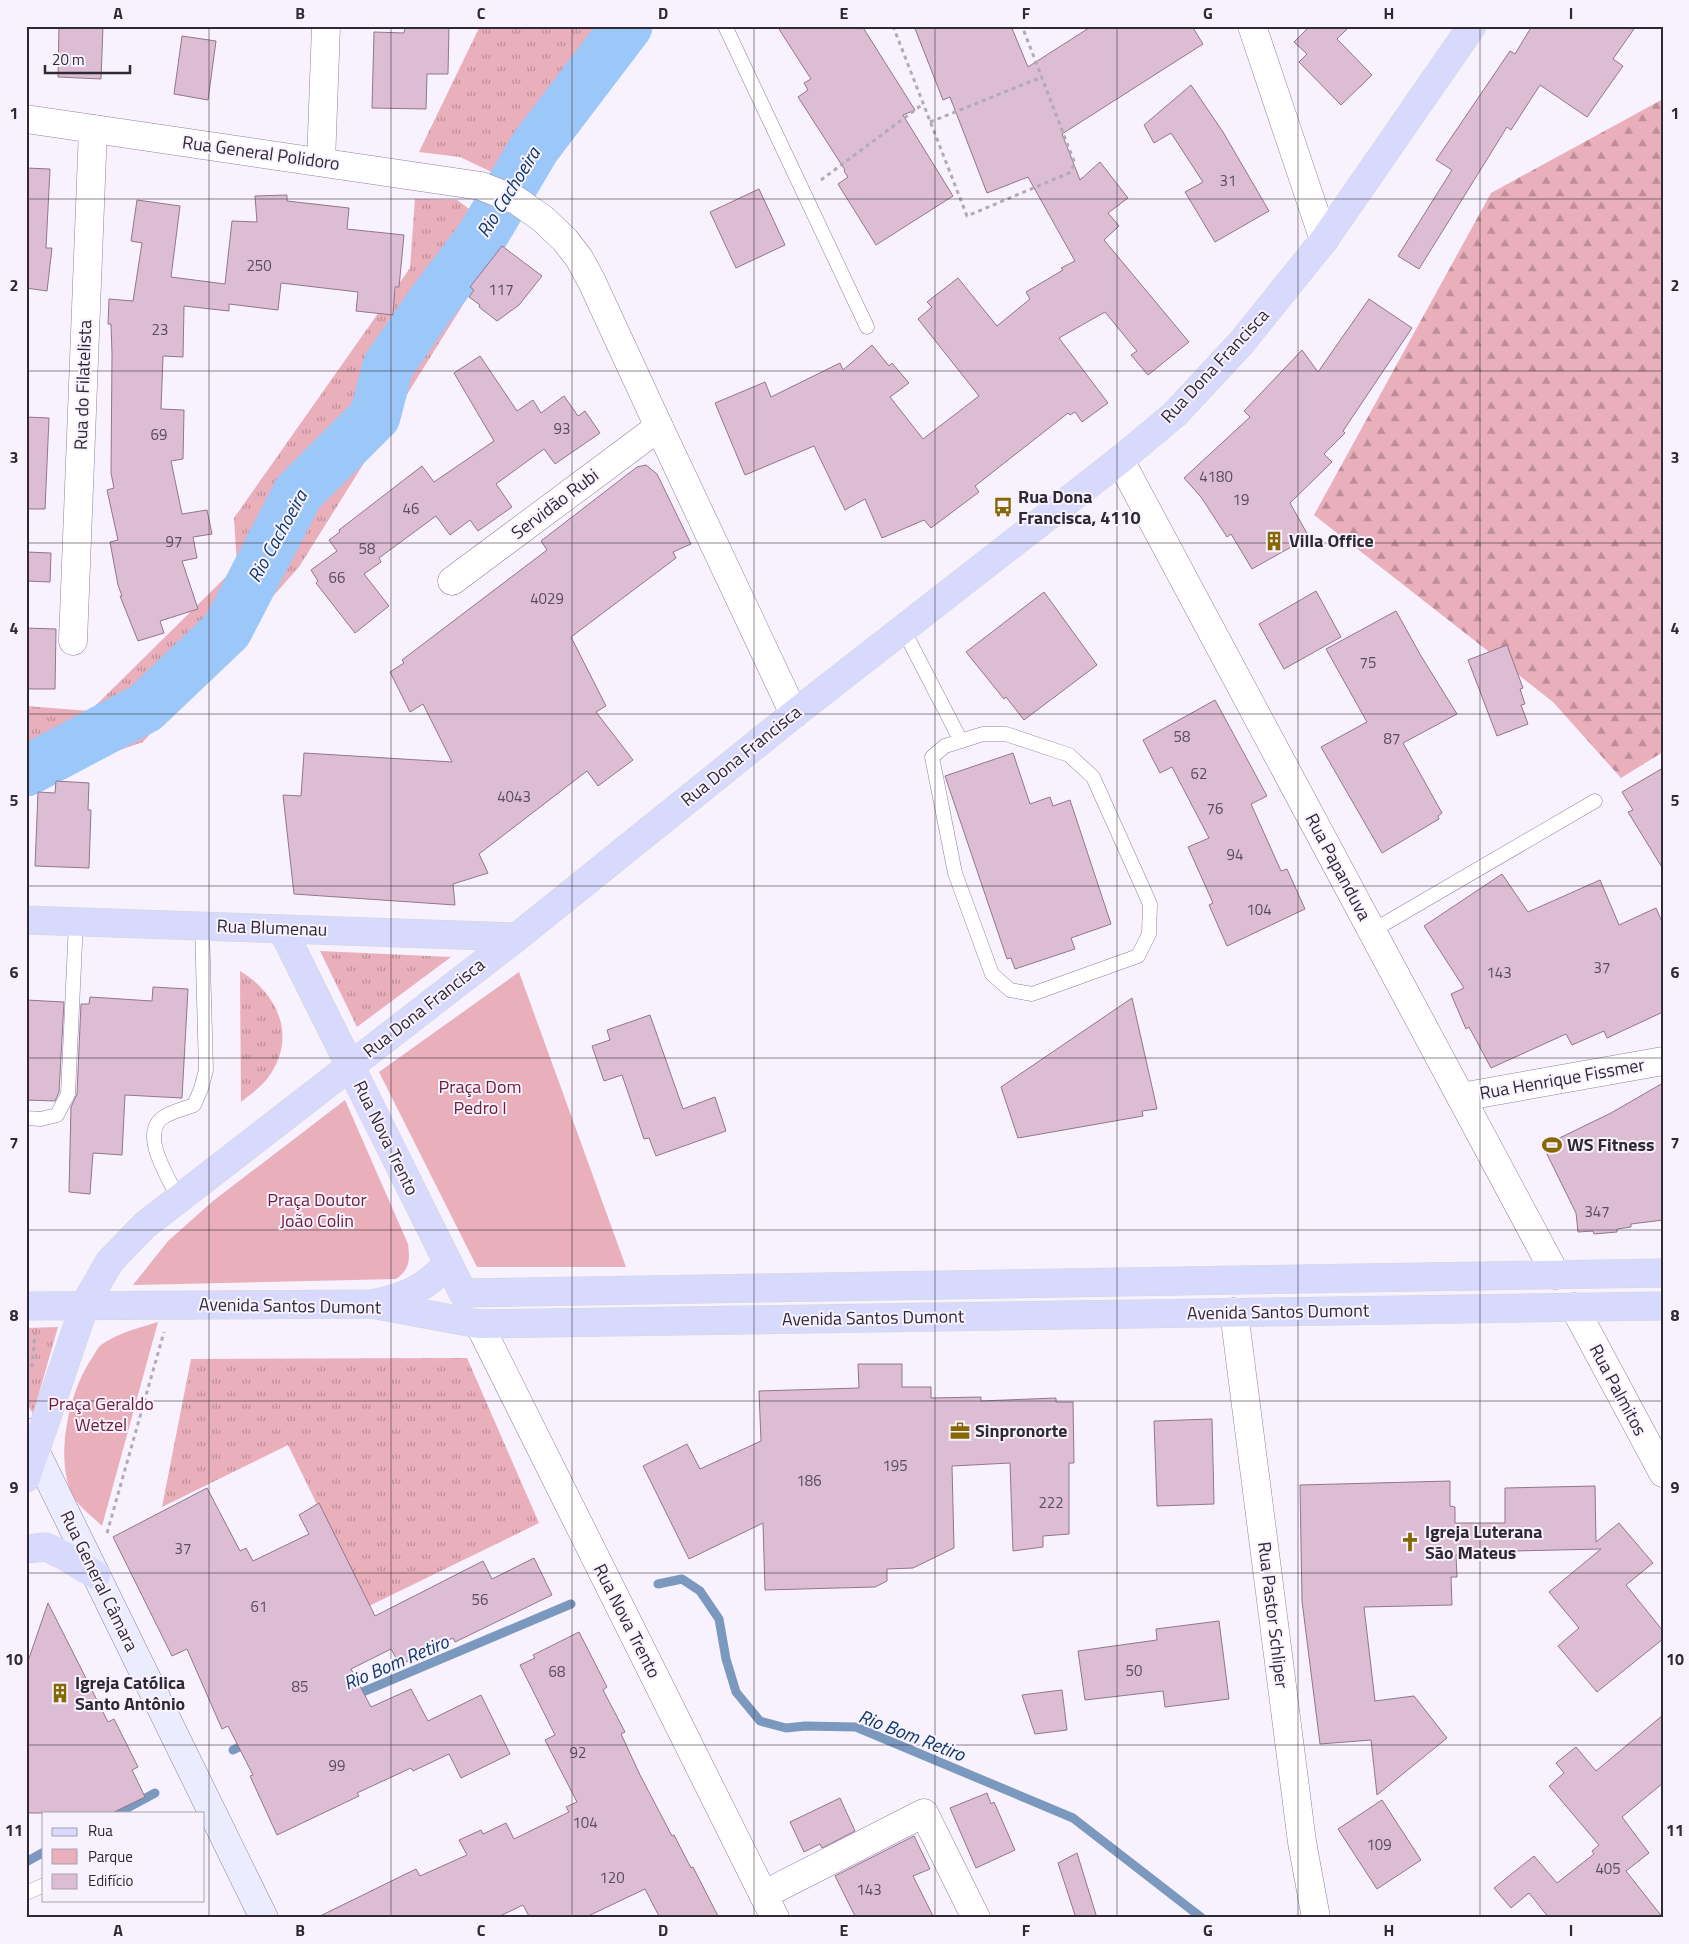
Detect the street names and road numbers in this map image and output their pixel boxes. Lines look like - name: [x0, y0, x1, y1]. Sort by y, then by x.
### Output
- street label: Rua General Polidoro: [181, 128, 342, 177]
- street label: Rua Dona Francisca: [1154, 302, 1275, 429]
- street label: Rua do Filatelista: [67, 319, 98, 451]
- street label: Servidão Rubi: [505, 462, 604, 546]
- street label: Rua Dona Francisca: [675, 698, 807, 813]
- street label: Rua Papanduva: [1299, 808, 1378, 925]
- street label: Rua Blumenau: [216, 912, 328, 943]
- street label: Rua Dona Francisca: [357, 951, 490, 1064]
- street label: Rua Henrique Fissmer: [1477, 1051, 1647, 1106]
- street label: Rua Nova Trento: [347, 1076, 426, 1200]
- street label: Avenida Santos Dumont: [199, 1290, 382, 1321]
- street label: Avenida Santos Dumont: [1187, 1296, 1370, 1327]
- street label: Avenida Santos Dumont: [782, 1302, 965, 1333]
- street label: Rua Palmitos: [1583, 1339, 1654, 1440]
- street label: Rua General Câmara: [54, 1506, 145, 1656]
- street label: Rua Pastor Schliper: [1251, 1540, 1296, 1690]
- street label: Rua Nova Trento: [587, 1559, 668, 1683]

